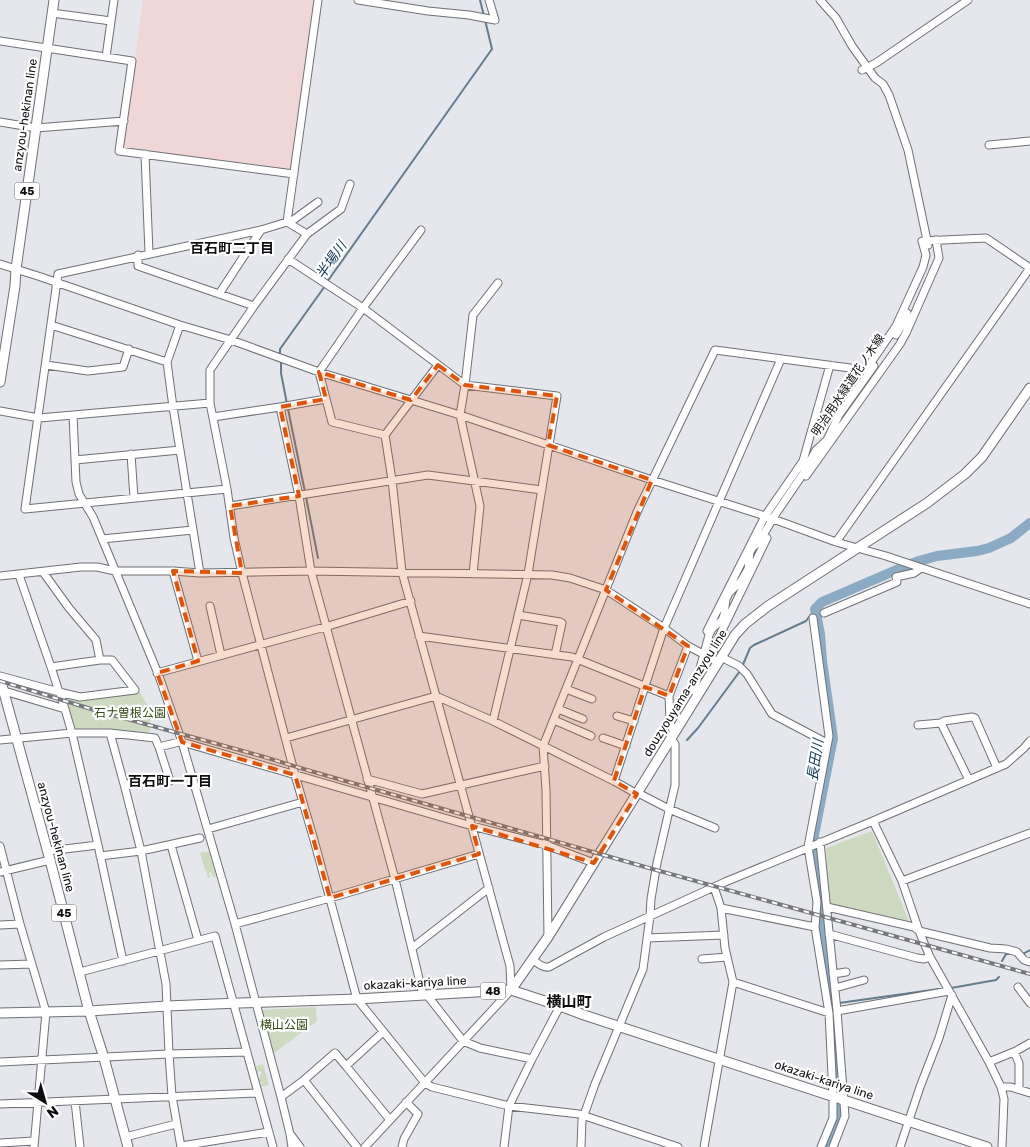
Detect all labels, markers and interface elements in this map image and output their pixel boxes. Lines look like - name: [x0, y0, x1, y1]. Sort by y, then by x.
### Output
- street label: anzyou-hekinan line: [10, 58, 40, 172]
- road number: 45: [15, 182, 40, 200]
- water label: 半場川: [312, 237, 352, 282]
- district label: 百石町二丁目: [190, 240, 274, 257]
- street label: 明治用水緑道花ノ木線: [809, 331, 887, 439]
- street label: douzyouyama-anzyou line: [640, 627, 730, 759]
- park label: 石ナ曽根公園: [94, 706, 166, 720]
- water label: 長田川: [804, 736, 827, 782]
- district label: 百石町一丁目: [128, 773, 212, 790]
- street label: anzyou-hekinan line: [35, 780, 78, 894]
- road number: 45: [52, 904, 76, 921]
- street label: okazaki-kariya line: [363, 973, 467, 993]
- road number: 48: [480, 982, 506, 999]
- district label: 横山町: [546, 993, 592, 1011]
- park label: 横山公園: [260, 1018, 308, 1032]
- street label: okazaki-kariya line: [773, 1057, 875, 1103]
- north arrow: [20, 1077, 70, 1127]
- text: N: [43, 1102, 62, 1122]

